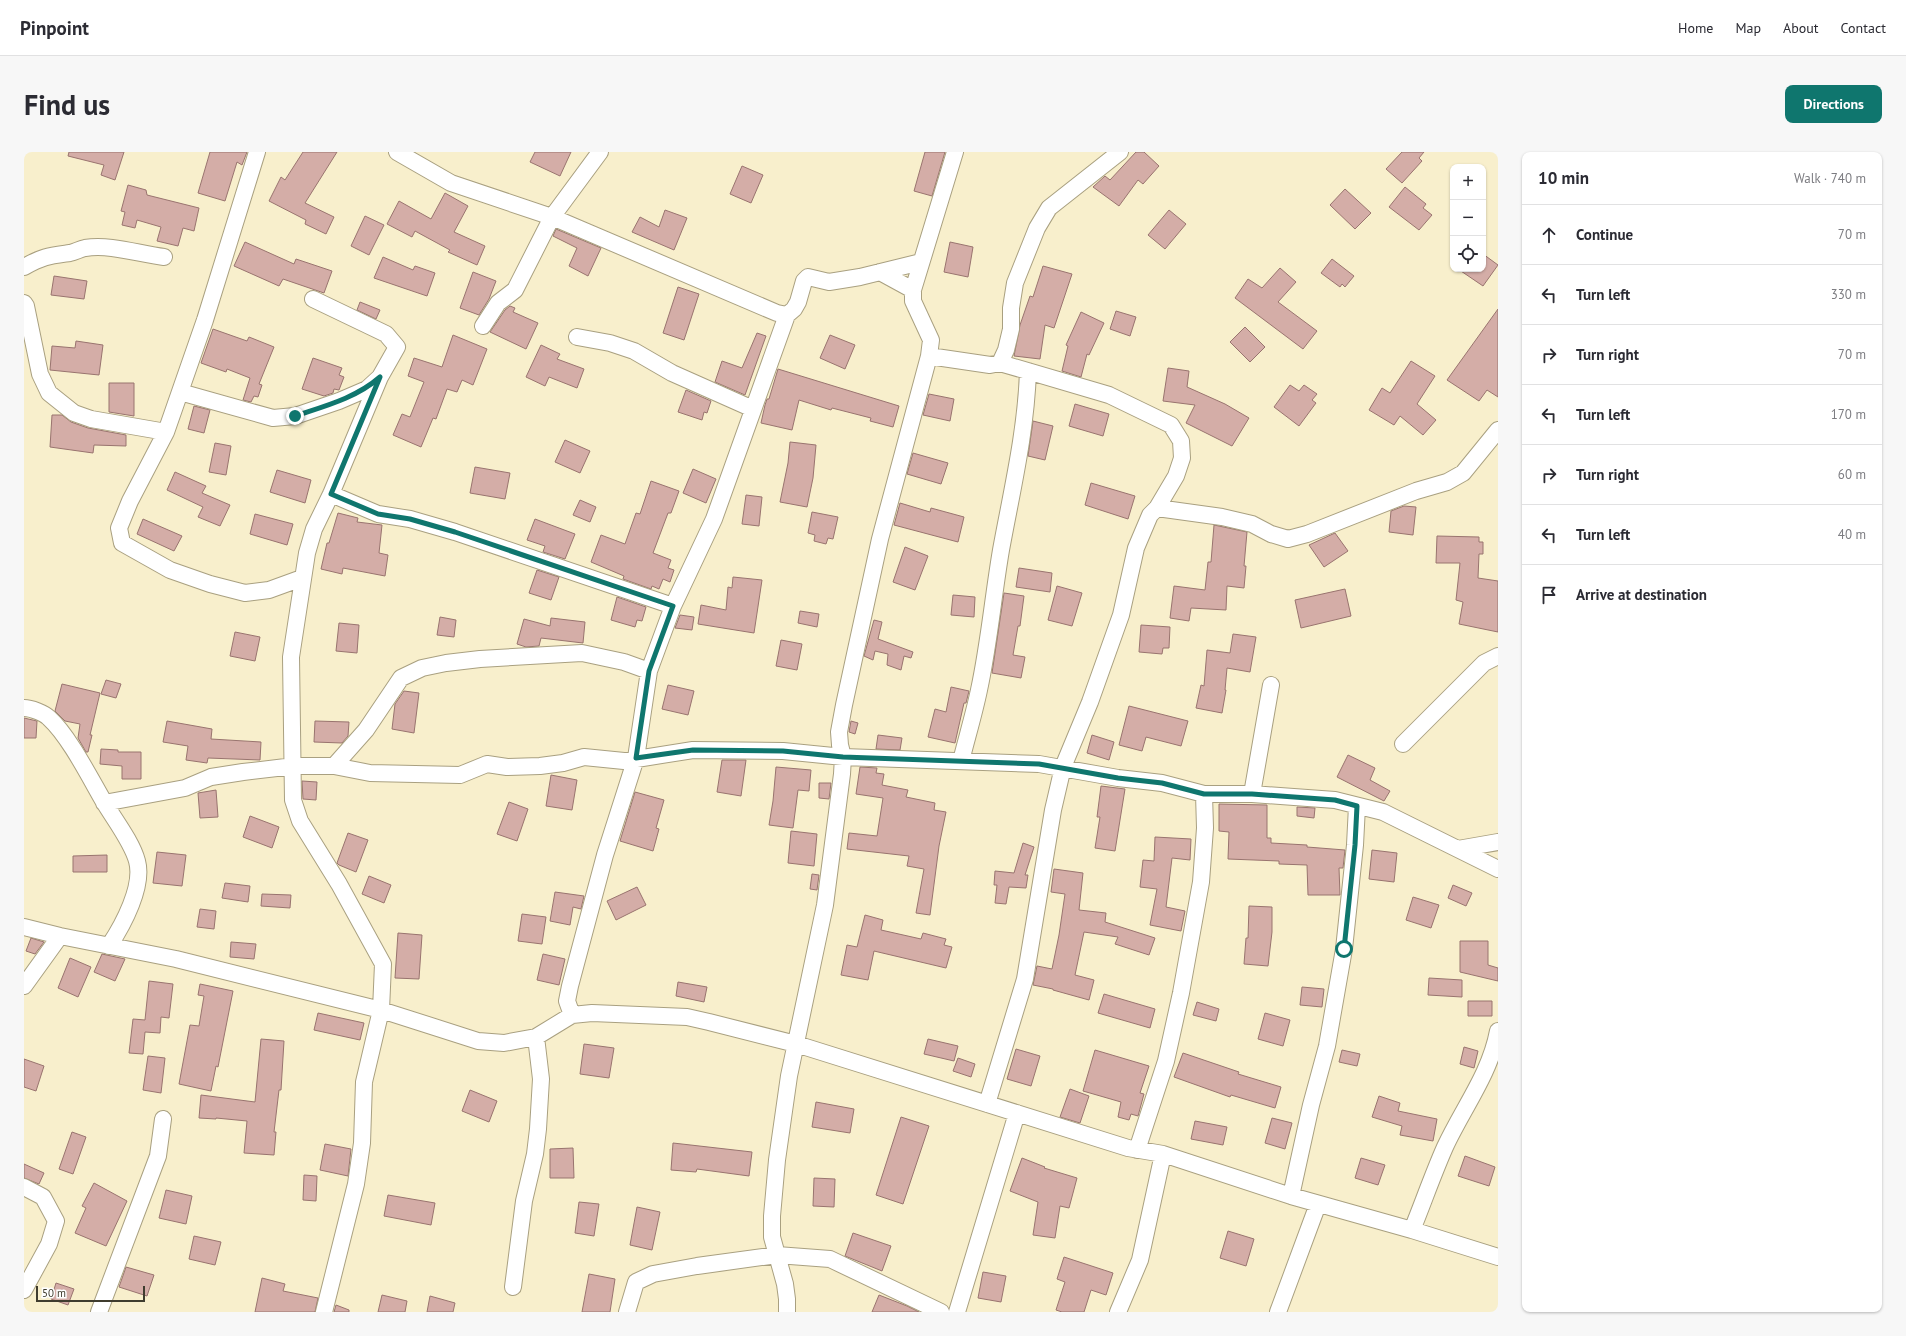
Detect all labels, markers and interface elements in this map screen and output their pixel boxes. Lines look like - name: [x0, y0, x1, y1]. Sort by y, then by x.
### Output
- text: Pinpoint: [20, 16, 89, 40]
- text: Home: [1678, 19, 1713, 37]
- text: Map: [1735, 19, 1761, 37]
- text: About: [1783, 19, 1819, 37]
- text: Contact: [1841, 19, 1886, 37]
- button: Directions: [1785, 85, 1882, 123]
- text: Find us: [24, 86, 110, 123]
- map controls: [1450, 164, 1486, 272]
- button: +: [1450, 164, 1486, 200]
- text: 10 min: [1538, 167, 1589, 189]
- text: Walk · 740 m: [1794, 170, 1866, 187]
- button: −: [1450, 200, 1486, 236]
- icon: ahead: [1538, 224, 1560, 246]
- text: Continue: [1576, 225, 1633, 244]
- text: 70 m: [1838, 226, 1866, 243]
- button: locate: [1450, 236, 1486, 272]
- icon: left: [1538, 284, 1560, 306]
- text: Turn left: [1576, 285, 1630, 304]
- text: 330 m: [1831, 286, 1866, 303]
- icon: right: [1538, 344, 1560, 366]
- text: Turn right: [1576, 345, 1639, 364]
- text: 70 m: [1838, 346, 1866, 363]
- icon: left: [1538, 404, 1560, 426]
- text: Turn left: [1576, 405, 1630, 424]
- text: 170 m: [1831, 406, 1866, 423]
- route end: [286, 407, 304, 425]
- icon: right: [1538, 464, 1560, 486]
- text: Turn right: [1576, 465, 1639, 484]
- text: 60 m: [1838, 466, 1866, 483]
- icon: left: [1538, 524, 1560, 546]
- text: Turn left: [1576, 525, 1630, 544]
- text: 40 m: [1838, 526, 1866, 543]
- icon: arrive: [1538, 584, 1560, 606]
- text: Arrive at destination: [1576, 585, 1707, 604]
- route start: [1335, 940, 1353, 958]
- scale bar: [36, 1284, 145, 1303]
- text: 50 m: [42, 1286, 66, 1300]

